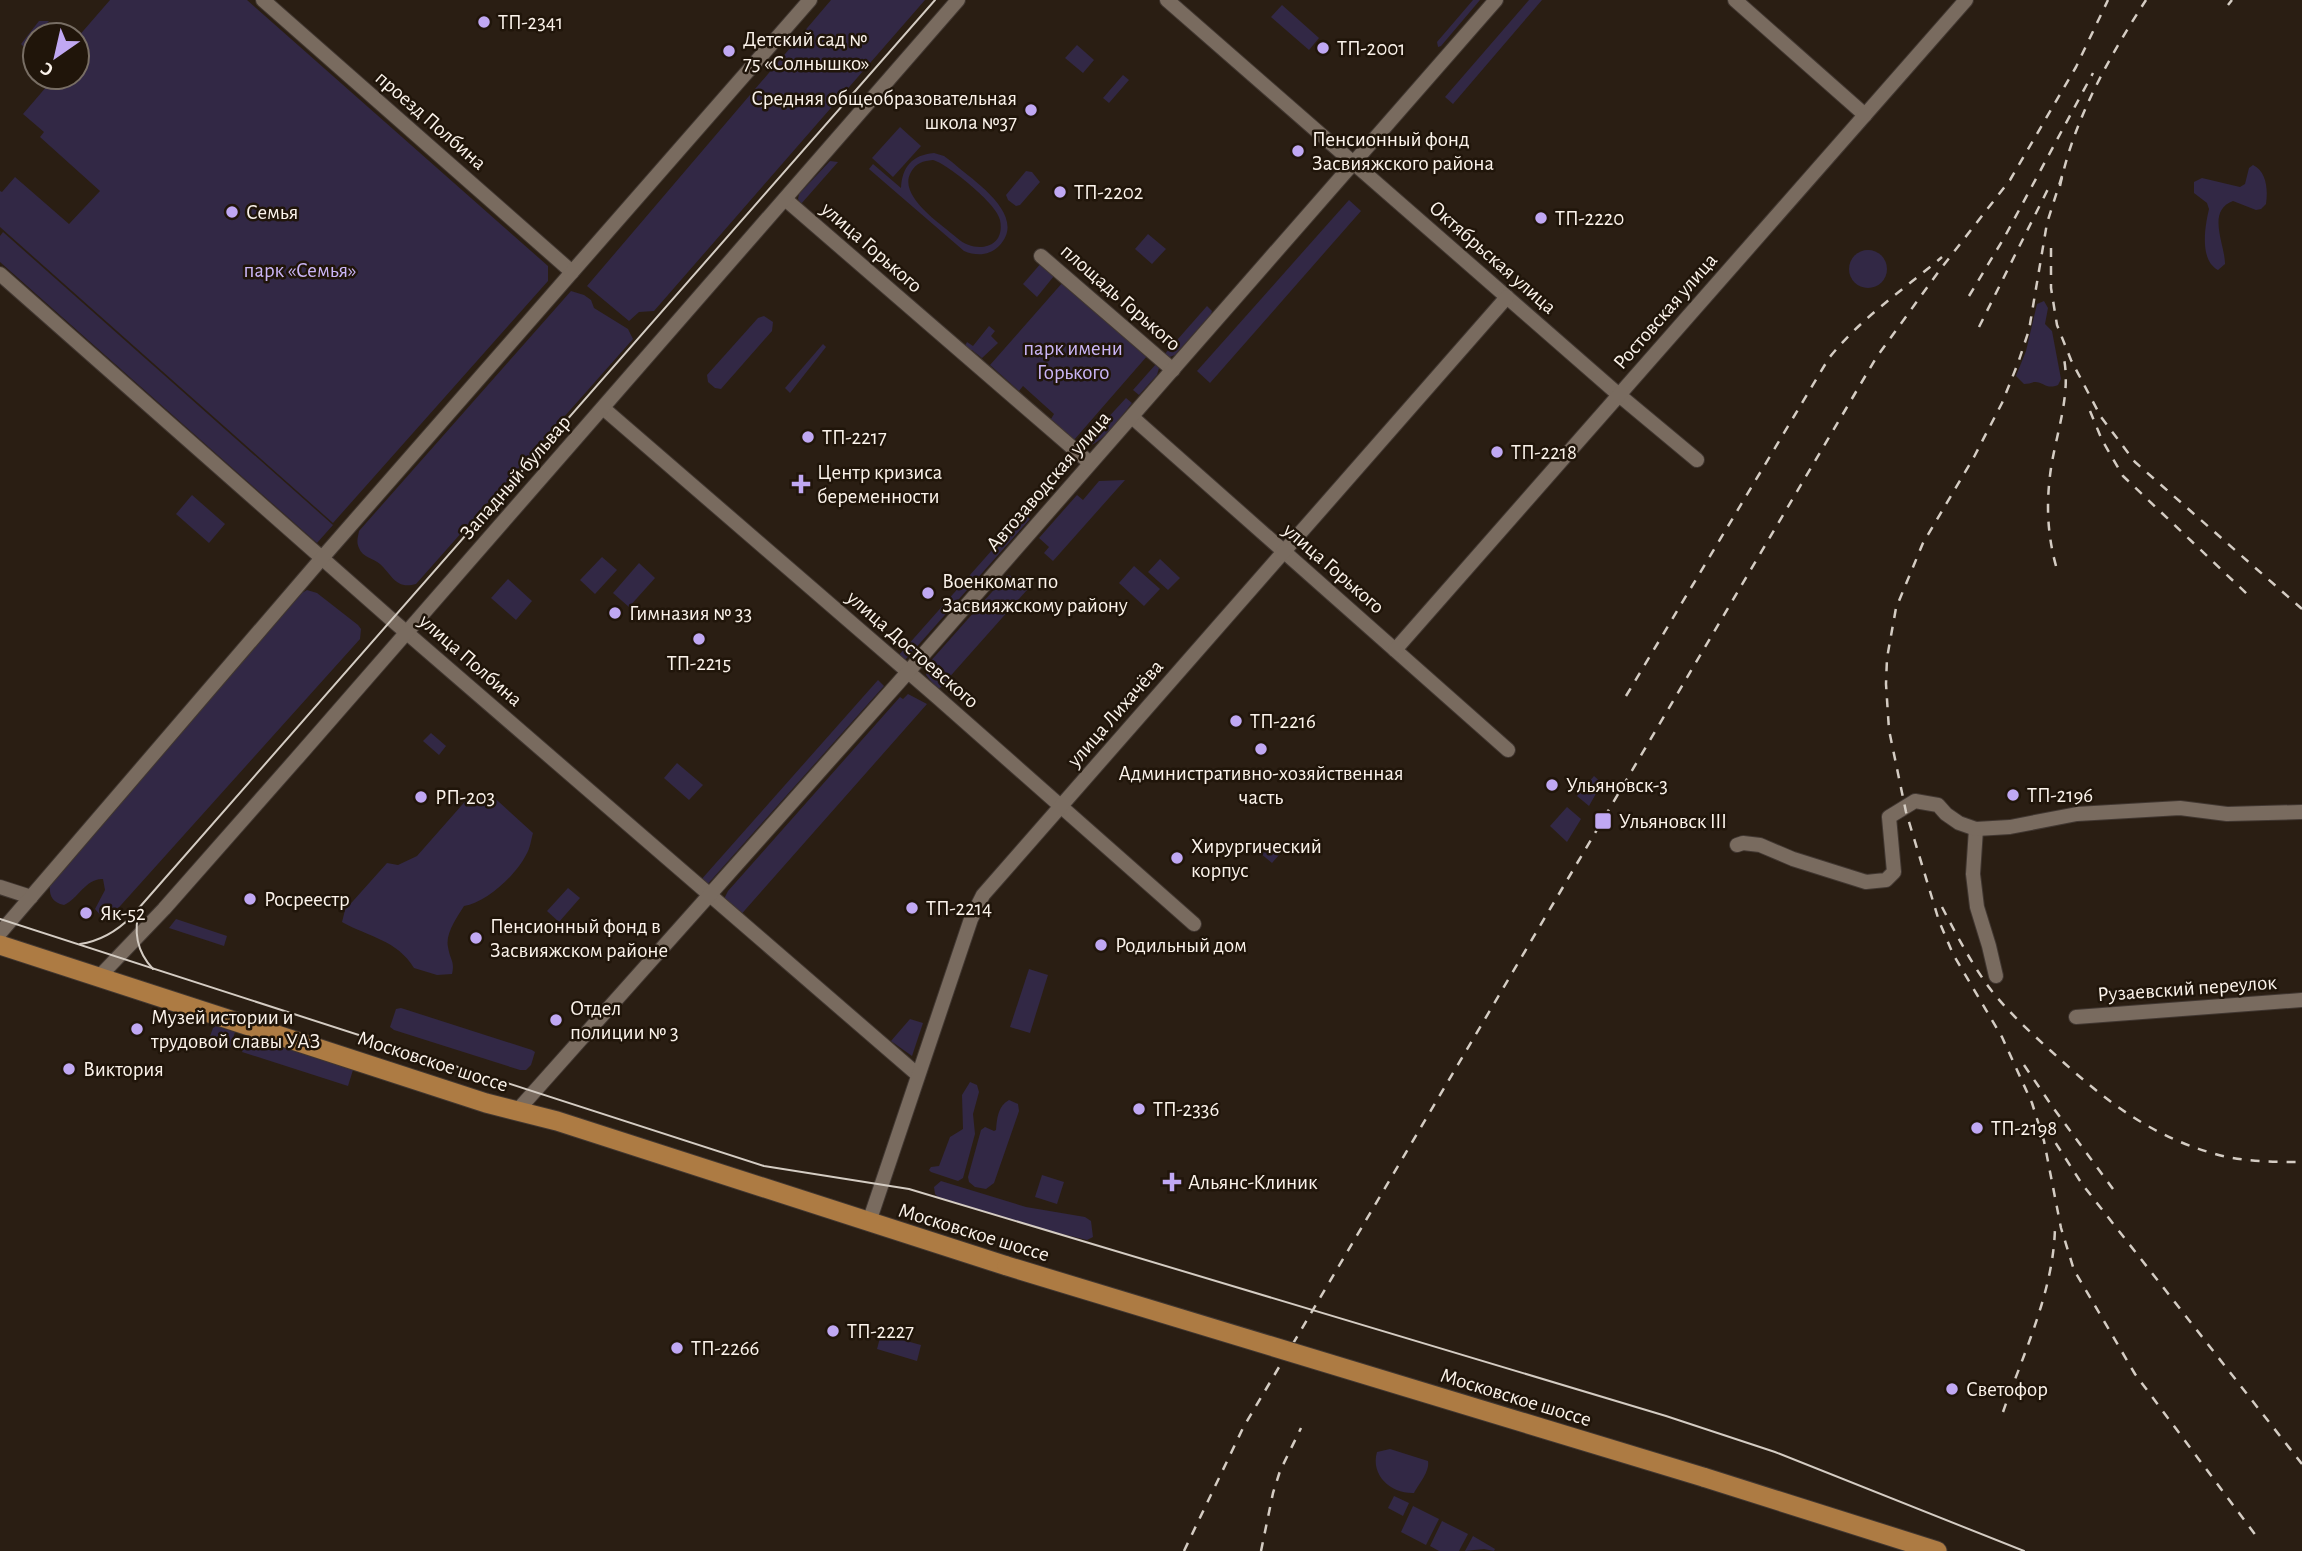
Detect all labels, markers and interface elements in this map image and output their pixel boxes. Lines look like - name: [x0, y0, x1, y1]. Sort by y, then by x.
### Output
- place label: ТП-2341: [498, 12, 563, 33]
- marker: ТП-2341: [476, 14, 492, 30]
- north arrow: [21, 21, 91, 91]
- place label: Детский сад № 75 «Солнышко»: [743, 29, 869, 74]
- place label: ТП-2001: [1337, 38, 1406, 59]
- marker: ТП-2001: [1315, 40, 1331, 56]
- marker: Детский сад № 75 «Солнышко»: [721, 43, 737, 59]
- text: С: [38, 58, 57, 80]
- street label: проезд Полбина: [371, 67, 490, 174]
- place label: Средняя общеобразовательная школа №37: [751, 88, 1017, 133]
- marker: Средняя общеобразовательная школа №37: [1023, 102, 1039, 118]
- place label: Пенсионный фонд Засвияжского района: [1312, 129, 1494, 174]
- marker: Пенсионный фонд Засвияжского района: [1290, 143, 1306, 159]
- place label: ТП-2202: [1074, 182, 1143, 203]
- marker: ТП-2202: [1052, 184, 1068, 200]
- street label: улица Горького: [816, 197, 926, 297]
- street label: Октябрьская улица: [1425, 197, 1560, 318]
- place label: Семья: [246, 202, 298, 223]
- marker: Семья: [224, 204, 240, 220]
- place label: ТП-2220: [1555, 208, 1624, 229]
- marker: ТП-2220: [1533, 210, 1549, 226]
- street label: площадь Горького: [1057, 240, 1185, 355]
- street label: Ростовская улица: [1609, 249, 1722, 373]
- park label: парк «Семья»: [243, 260, 357, 281]
- park label: парк имени Горького: [1023, 338, 1123, 383]
- street label: Автозаводская улица: [982, 407, 1115, 555]
- street label: Западный бульвар: [456, 411, 575, 543]
- place label: ТП-2217: [822, 427, 887, 448]
- marker: ТП-2217: [800, 429, 816, 445]
- place label: ТП-2218: [1511, 442, 1577, 463]
- marker: ТП-2218: [1489, 444, 1505, 460]
- place label: Центр кризиса беременности: [817, 462, 943, 507]
- marker: Центр кризиса беременности: [791, 474, 811, 494]
- street label: улица Горького: [1278, 518, 1388, 618]
- place label: Военкомат по Засвияжскому району: [942, 571, 1128, 616]
- marker: Военкомат по Засвияжскому району: [920, 585, 936, 601]
- street label: улица Достоевского: [842, 586, 983, 712]
- place label: Гимназия № 33: [629, 603, 752, 624]
- marker: Гимназия № 33: [607, 605, 623, 621]
- street label: улица Полбина: [414, 610, 526, 711]
- marker: ТП-2215: [691, 631, 707, 647]
- place label: ТП-2215: [667, 653, 731, 674]
- street label: улица Лихачёва: [1063, 656, 1168, 772]
- place label: ТП-2216: [1250, 711, 1316, 732]
- marker: ТП-2216: [1228, 713, 1244, 729]
- marker: Административно-хозяйственная часть: [1253, 741, 1269, 757]
- place label: Административно-хозяйственная часть: [1118, 763, 1404, 808]
- place label: Ульяновск-3: [1566, 775, 1668, 796]
- marker: Ульяновск-3: [1544, 777, 1560, 793]
- place label: ТП-2196: [2027, 785, 2093, 806]
- place label: РП-203: [435, 787, 495, 808]
- marker: ТП-2196: [2005, 787, 2021, 803]
- marker: РП-203: [413, 789, 429, 805]
- marker: Ульяновск III: [1593, 811, 1613, 831]
- place label: Ульяновск III: [1619, 811, 1727, 832]
- place label: Хирургический корпус: [1191, 836, 1322, 881]
- marker: Хирургический корпус: [1169, 850, 1185, 866]
- place label: Росреестр: [264, 889, 350, 910]
- marker: Росреестр: [242, 891, 258, 907]
- place label: ТП-2214: [926, 898, 992, 919]
- marker: ТП-2214: [904, 900, 920, 916]
- place label: Як-52: [100, 903, 146, 924]
- marker: Як-52: [78, 905, 94, 921]
- place label: Пенсионный фонд в Засвияжском районе: [490, 916, 668, 961]
- marker: Пенсионный фонд в Засвияжском районе: [468, 930, 484, 946]
- place label: Родильный дом: [1115, 935, 1247, 956]
- marker: Родильный дом: [1093, 937, 1109, 953]
- street label: Рузаевский переулок: [2097, 972, 2278, 1005]
- place label: Отдел полиции № 3: [570, 998, 679, 1043]
- place label: Музей истории и трудовой славы УАЗ: [150, 1007, 320, 1052]
- marker: Отдел полиции № 3: [548, 1012, 564, 1028]
- marker: Музей истории и трудовой славы УАЗ: [129, 1021, 145, 1037]
- street label: Московское шоссе: [355, 1027, 511, 1096]
- place label: Виктория: [83, 1059, 164, 1080]
- marker: Виктория: [61, 1061, 77, 1077]
- place label: ТП-2336: [1153, 1099, 1219, 1120]
- marker: ТП-2336: [1131, 1101, 1147, 1117]
- place label: ТП-2198: [1991, 1118, 2057, 1139]
- marker: ТП-2198: [1969, 1120, 1985, 1136]
- marker: Альянс-Клиник: [1162, 1172, 1182, 1192]
- place label: Альянс-Клиник: [1188, 1172, 1318, 1193]
- street label: Московское шоссе: [896, 1200, 1052, 1265]
- place label: ТП-2227: [847, 1321, 914, 1342]
- marker: ТП-2227: [825, 1323, 841, 1339]
- place label: ТП-2266: [691, 1338, 759, 1359]
- marker: ТП-2266: [669, 1340, 685, 1356]
- street label: Московское шоссе: [1438, 1365, 1594, 1430]
- place label: Светофор: [1966, 1379, 2048, 1400]
- marker: Светофор: [1944, 1381, 1960, 1397]

